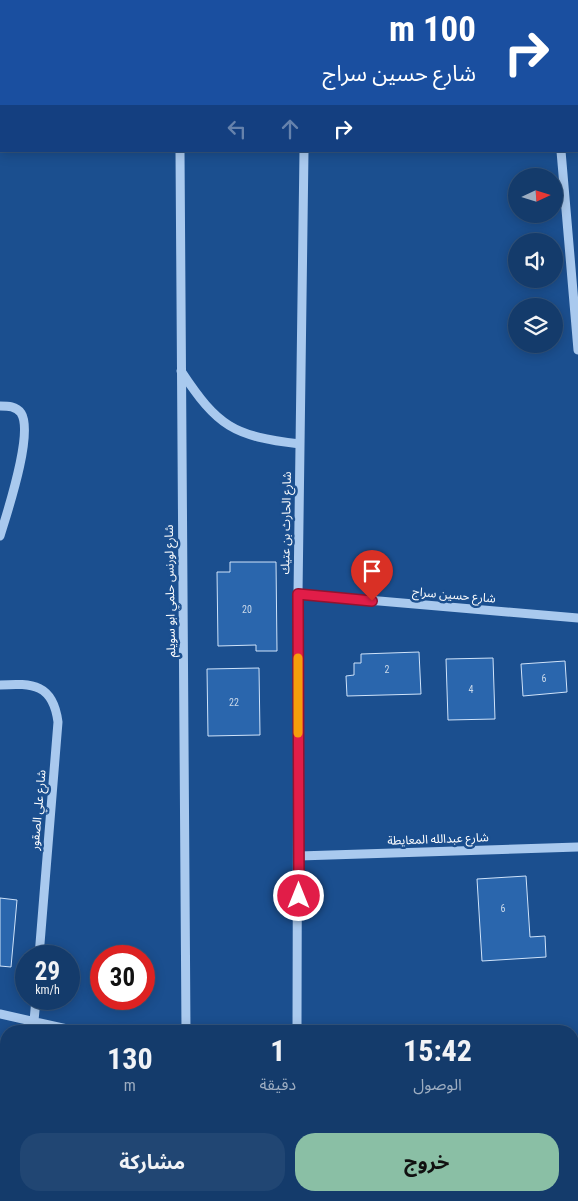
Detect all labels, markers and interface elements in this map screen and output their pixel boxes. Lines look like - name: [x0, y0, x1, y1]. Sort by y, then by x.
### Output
- text: 100 m: [389, 9, 476, 50]
- icon: right: [494, 20, 559, 85]
- text: شارع حسين سراج: [322, 61, 476, 86]
- icon: left: [223, 115, 251, 143]
- icon: ahead: [276, 115, 304, 143]
- icon: right: [329, 115, 357, 143]
- north arrow: [508, 168, 562, 222]
- map controls: [508, 168, 563, 353]
- button: sound: [508, 233, 563, 288]
- button: layers: [508, 298, 563, 353]
- street label: شارع الحارث بن عتيك: [278, 471, 296, 575]
- street label: شارع لورنس حلمي ابو سويلم: [162, 524, 181, 658]
- pin: [351, 550, 393, 601]
- icon: arrive: [358, 557, 386, 585]
- street label: شارع حسين سراج: [411, 584, 496, 608]
- house number: 20: [242, 604, 252, 615]
- house number: 2: [385, 664, 390, 675]
- house number: 6: [542, 673, 547, 684]
- house number: 4: [469, 684, 474, 695]
- house number: 22: [229, 697, 239, 708]
- street label: شارع علي الصقور: [27, 769, 51, 852]
- street label: شارع عبدالله المعايطة: [387, 830, 489, 850]
- position arrow: [272, 869, 324, 921]
- house number: 6: [501, 903, 506, 914]
- speed limit sign: 30: [90, 945, 155, 1010]
- text: 29: [35, 957, 60, 986]
- text: km/h: [35, 983, 60, 997]
- text: 1: [270, 1033, 285, 1068]
- text: 15:42: [403, 1033, 472, 1068]
- text: 130: [107, 1041, 153, 1076]
- text: دقيقة: [260, 1075, 296, 1094]
- text: الوصول: [413, 1075, 462, 1094]
- text: m: [124, 1076, 136, 1095]
- button: مشاركة: [20, 1133, 285, 1191]
- button: خروج: [295, 1133, 559, 1191]

